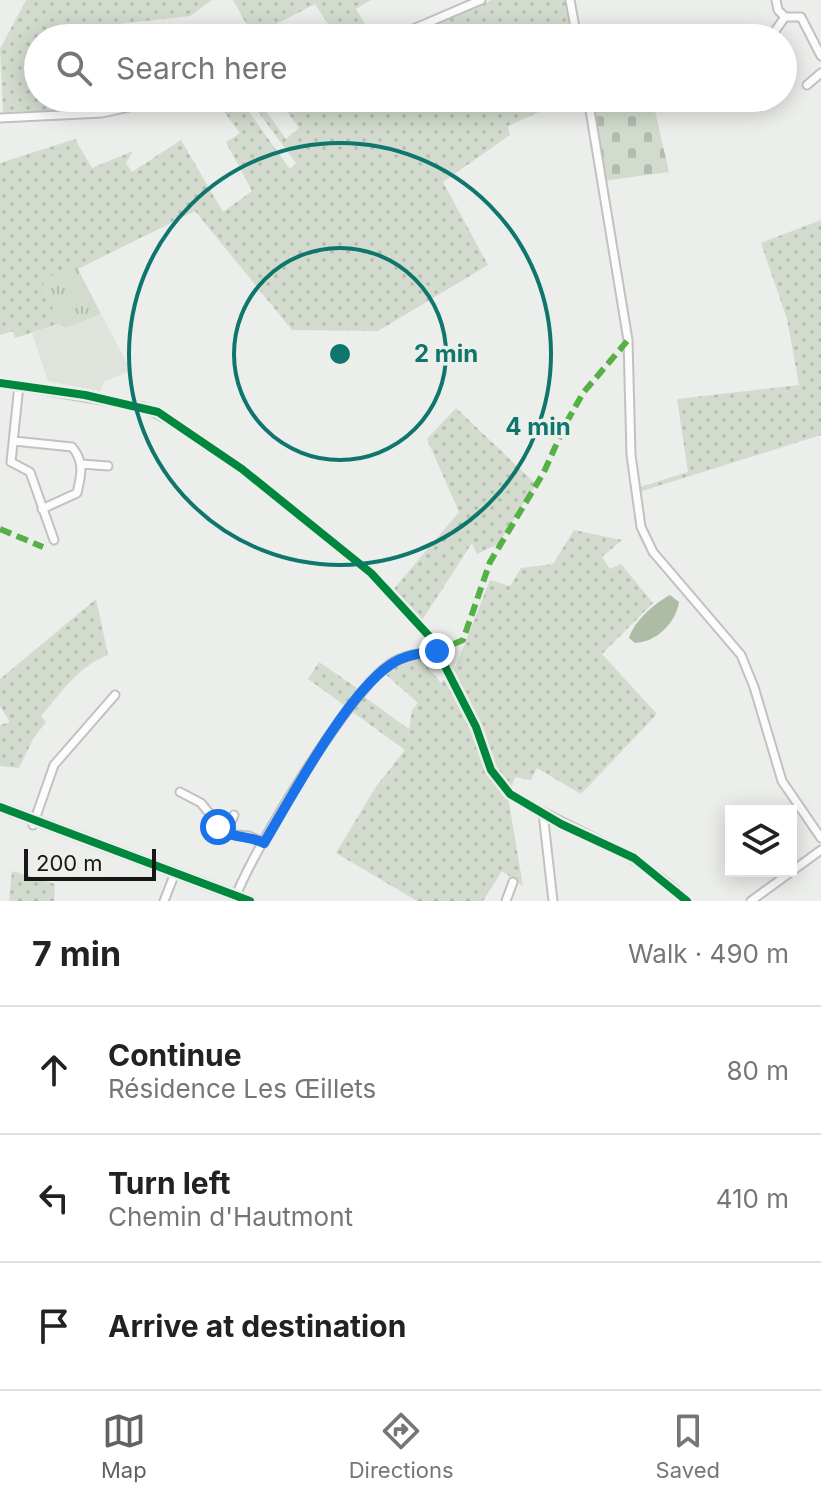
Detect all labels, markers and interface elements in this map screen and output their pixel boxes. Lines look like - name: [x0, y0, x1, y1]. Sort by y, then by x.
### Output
- search box: [24, 24, 797, 112]
- icon: search: [52, 46, 96, 90]
- text: Search here: [116, 50, 288, 86]
- text: 2 min: [414, 339, 478, 368]
- centre of rings: [326, 340, 354, 368]
- text: 4 min: [505, 412, 571, 441]
- route end: [419, 633, 455, 669]
- map controls: [725, 805, 797, 877]
- button: layers: [725, 805, 797, 877]
- route start: [200, 809, 236, 845]
- scale bar: [24, 845, 156, 881]
- text: 200 m: [36, 850, 103, 876]
- text: 7 min: [32, 933, 121, 974]
- text: Walk · 490 m: [628, 938, 789, 969]
- text: Continue: [108, 1037, 242, 1073]
- icon: ahead: [32, 1048, 76, 1092]
- text: 80 m: [726, 1055, 789, 1086]
- text: Résidence Les Œillets: [108, 1073, 376, 1104]
- text: Turn left: [108, 1165, 230, 1201]
- icon: left: [32, 1176, 76, 1220]
- text: 410 m: [716, 1183, 789, 1214]
- text: Chemin d'Hautmont: [108, 1201, 353, 1232]
- icon: arrive: [32, 1304, 76, 1348]
- text: Arrive at destination: [108, 1308, 406, 1344]
- tab: Map: [101, 1409, 147, 1483]
- tab: Directions: [349, 1409, 454, 1483]
- tab: Saved: [656, 1409, 720, 1483]

